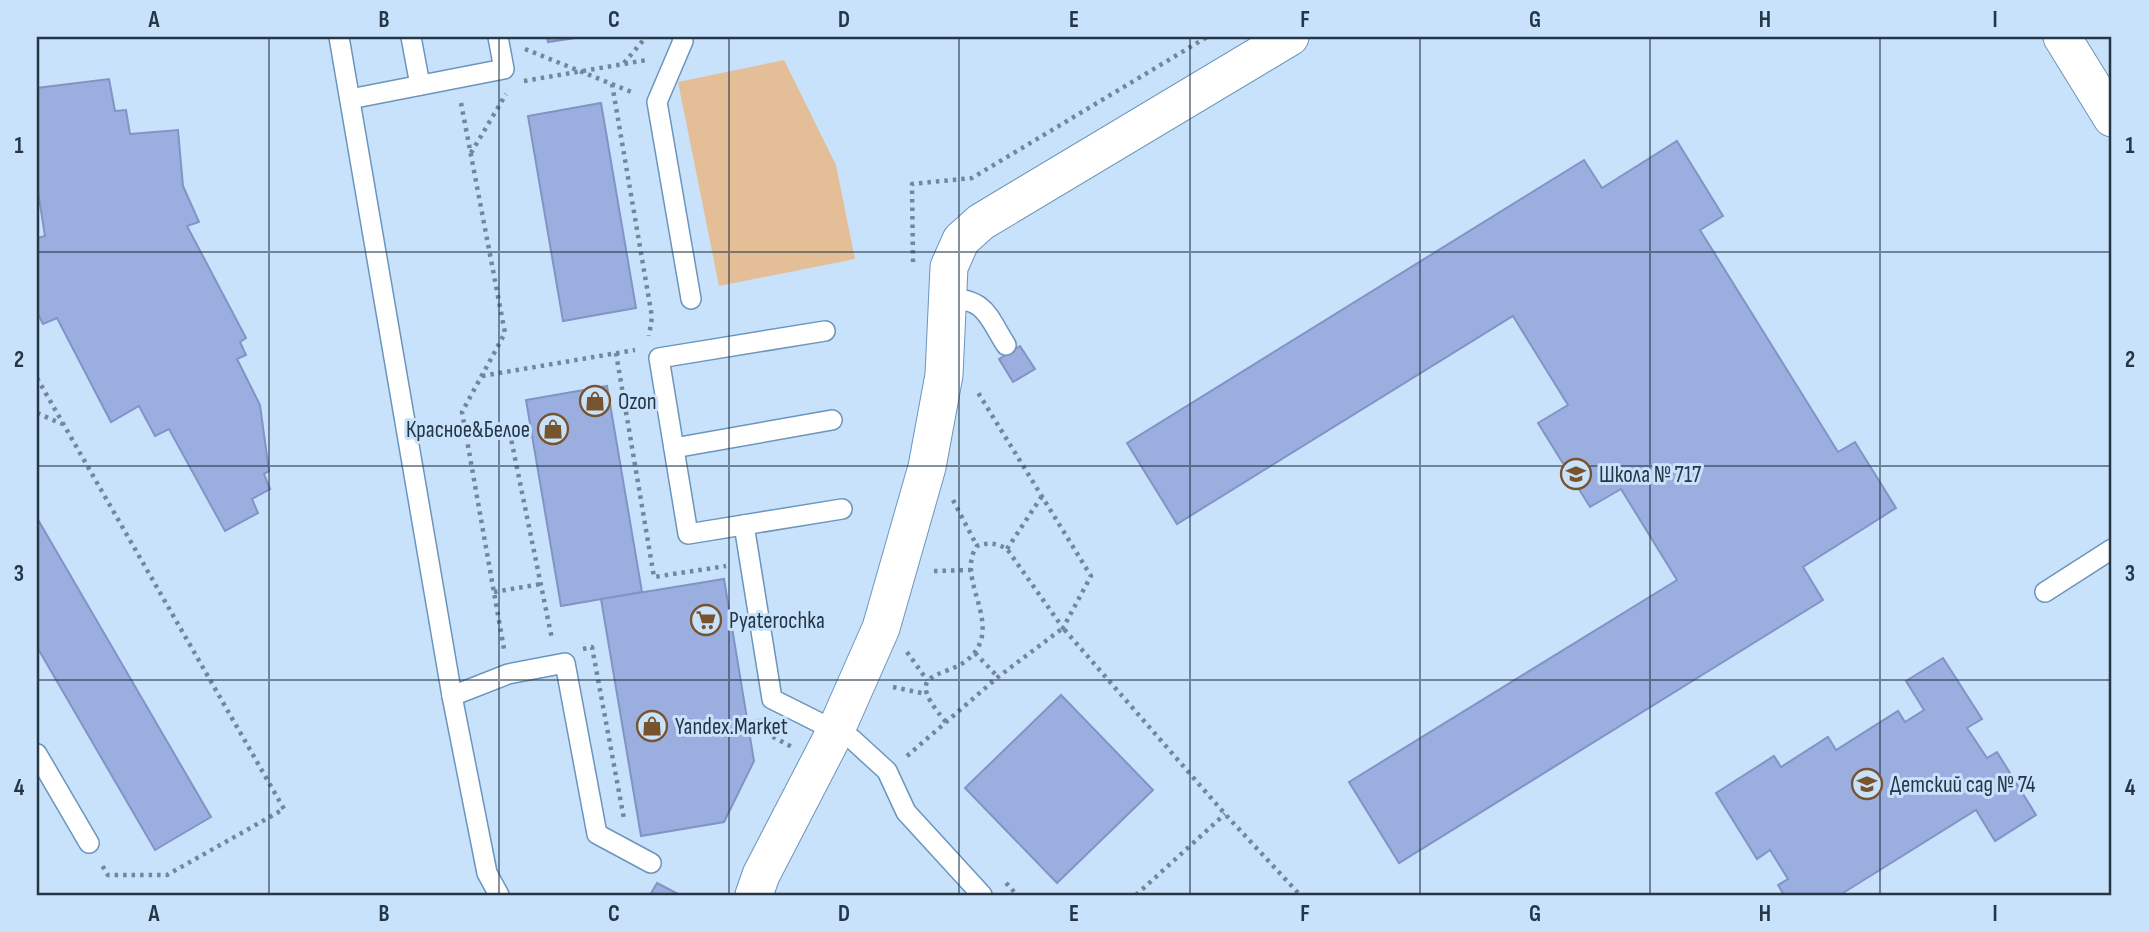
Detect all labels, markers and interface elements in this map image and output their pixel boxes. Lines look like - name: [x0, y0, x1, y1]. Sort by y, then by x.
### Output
- text: A: [148, 6, 161, 34]
- text: B: [379, 6, 390, 34]
- text: C: [608, 6, 620, 34]
- text: D: [838, 6, 850, 34]
- text: E: [1069, 6, 1079, 34]
- text: F: [1300, 6, 1310, 34]
- text: G: [1529, 6, 1541, 34]
- text: H: [1759, 6, 1771, 34]
- text: I: [1992, 6, 1998, 34]
- text: 1: [14, 132, 24, 160]
- text: 1: [2125, 132, 2135, 160]
- text: 2: [14, 346, 24, 374]
- text: 2: [2125, 346, 2135, 374]
- shop icon: Ozon: [578, 384, 612, 418]
- place label: Ozon: [618, 388, 657, 416]
- shop icon: Красное&Белое: [536, 412, 570, 446]
- place label: Красное&Белое: [406, 416, 530, 444]
- school or university icon: Школа № 717: [1559, 457, 1593, 491]
- place label: Школа № 717: [1599, 461, 1701, 489]
- text: 3: [14, 560, 24, 588]
- text: 3: [2125, 560, 2135, 588]
- supermarket icon: Pyaterochka: [689, 603, 723, 637]
- place label: Pyaterochka: [729, 607, 825, 635]
- shop icon: Yandex.Market: [635, 709, 669, 743]
- place label: Yandex.Market: [675, 713, 788, 741]
- school or university icon: Детский сад № 74: [1850, 767, 1884, 801]
- place label: Детский сад № 74: [1890, 771, 2036, 799]
- text: 4: [14, 774, 25, 802]
- text: 4: [2125, 774, 2136, 802]
- text: A: [148, 900, 161, 928]
- text: B: [379, 900, 390, 928]
- text: C: [608, 900, 620, 928]
- text: D: [838, 900, 850, 928]
- text: E: [1069, 900, 1079, 928]
- text: F: [1300, 900, 1310, 928]
- text: G: [1529, 900, 1541, 928]
- text: H: [1759, 900, 1771, 928]
- text: I: [1992, 900, 1998, 928]

